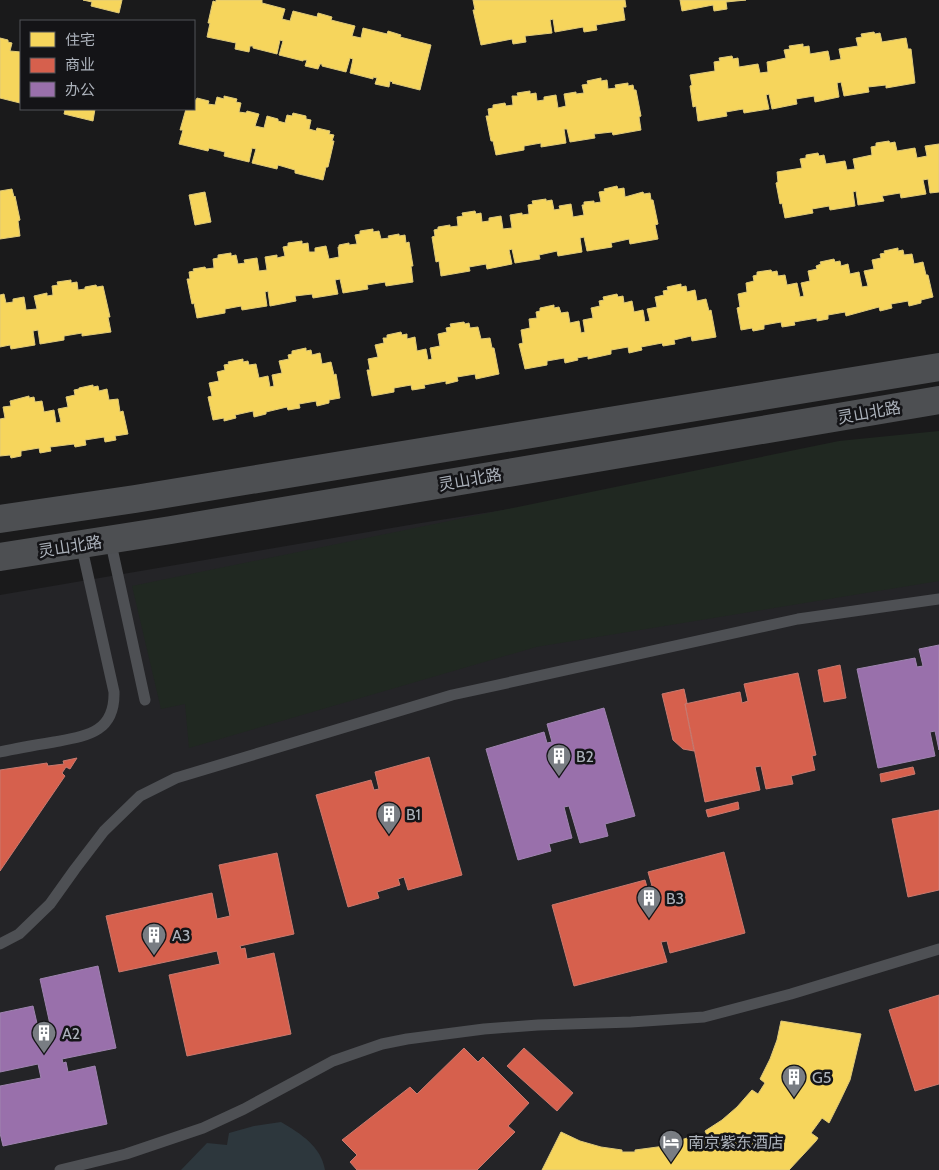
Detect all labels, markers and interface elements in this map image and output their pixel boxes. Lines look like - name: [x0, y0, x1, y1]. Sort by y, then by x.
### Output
- legend: [20, 20, 195, 110]
- text: 住宅: [65, 31, 95, 49]
- text: 商业: [65, 56, 95, 74]
- text: 办公: [65, 81, 95, 99]
- street label: 灵山北路: [836, 398, 902, 427]
- street label: 灵山北路: [437, 465, 503, 494]
- street label: 灵山北路: [37, 532, 103, 561]
- building icon: B2: [546, 743, 572, 777]
- place label: B2: [576, 747, 594, 766]
- building icon: B1: [376, 801, 402, 835]
- place label: B1: [406, 805, 421, 824]
- building icon: B3: [636, 885, 662, 919]
- place label: B3: [666, 889, 684, 908]
- building icon: A3: [141, 922, 167, 956]
- place label: A3: [172, 926, 191, 945]
- building icon: A2: [31, 1020, 57, 1054]
- place label: A2: [62, 1024, 80, 1043]
- building icon: G5: [781, 1064, 807, 1098]
- place label: G5: [812, 1068, 831, 1087]
- hotel icon: 南京紫东酒店: [658, 1129, 684, 1163]
- place label: 南京紫东酒店: [688, 1133, 784, 1152]

